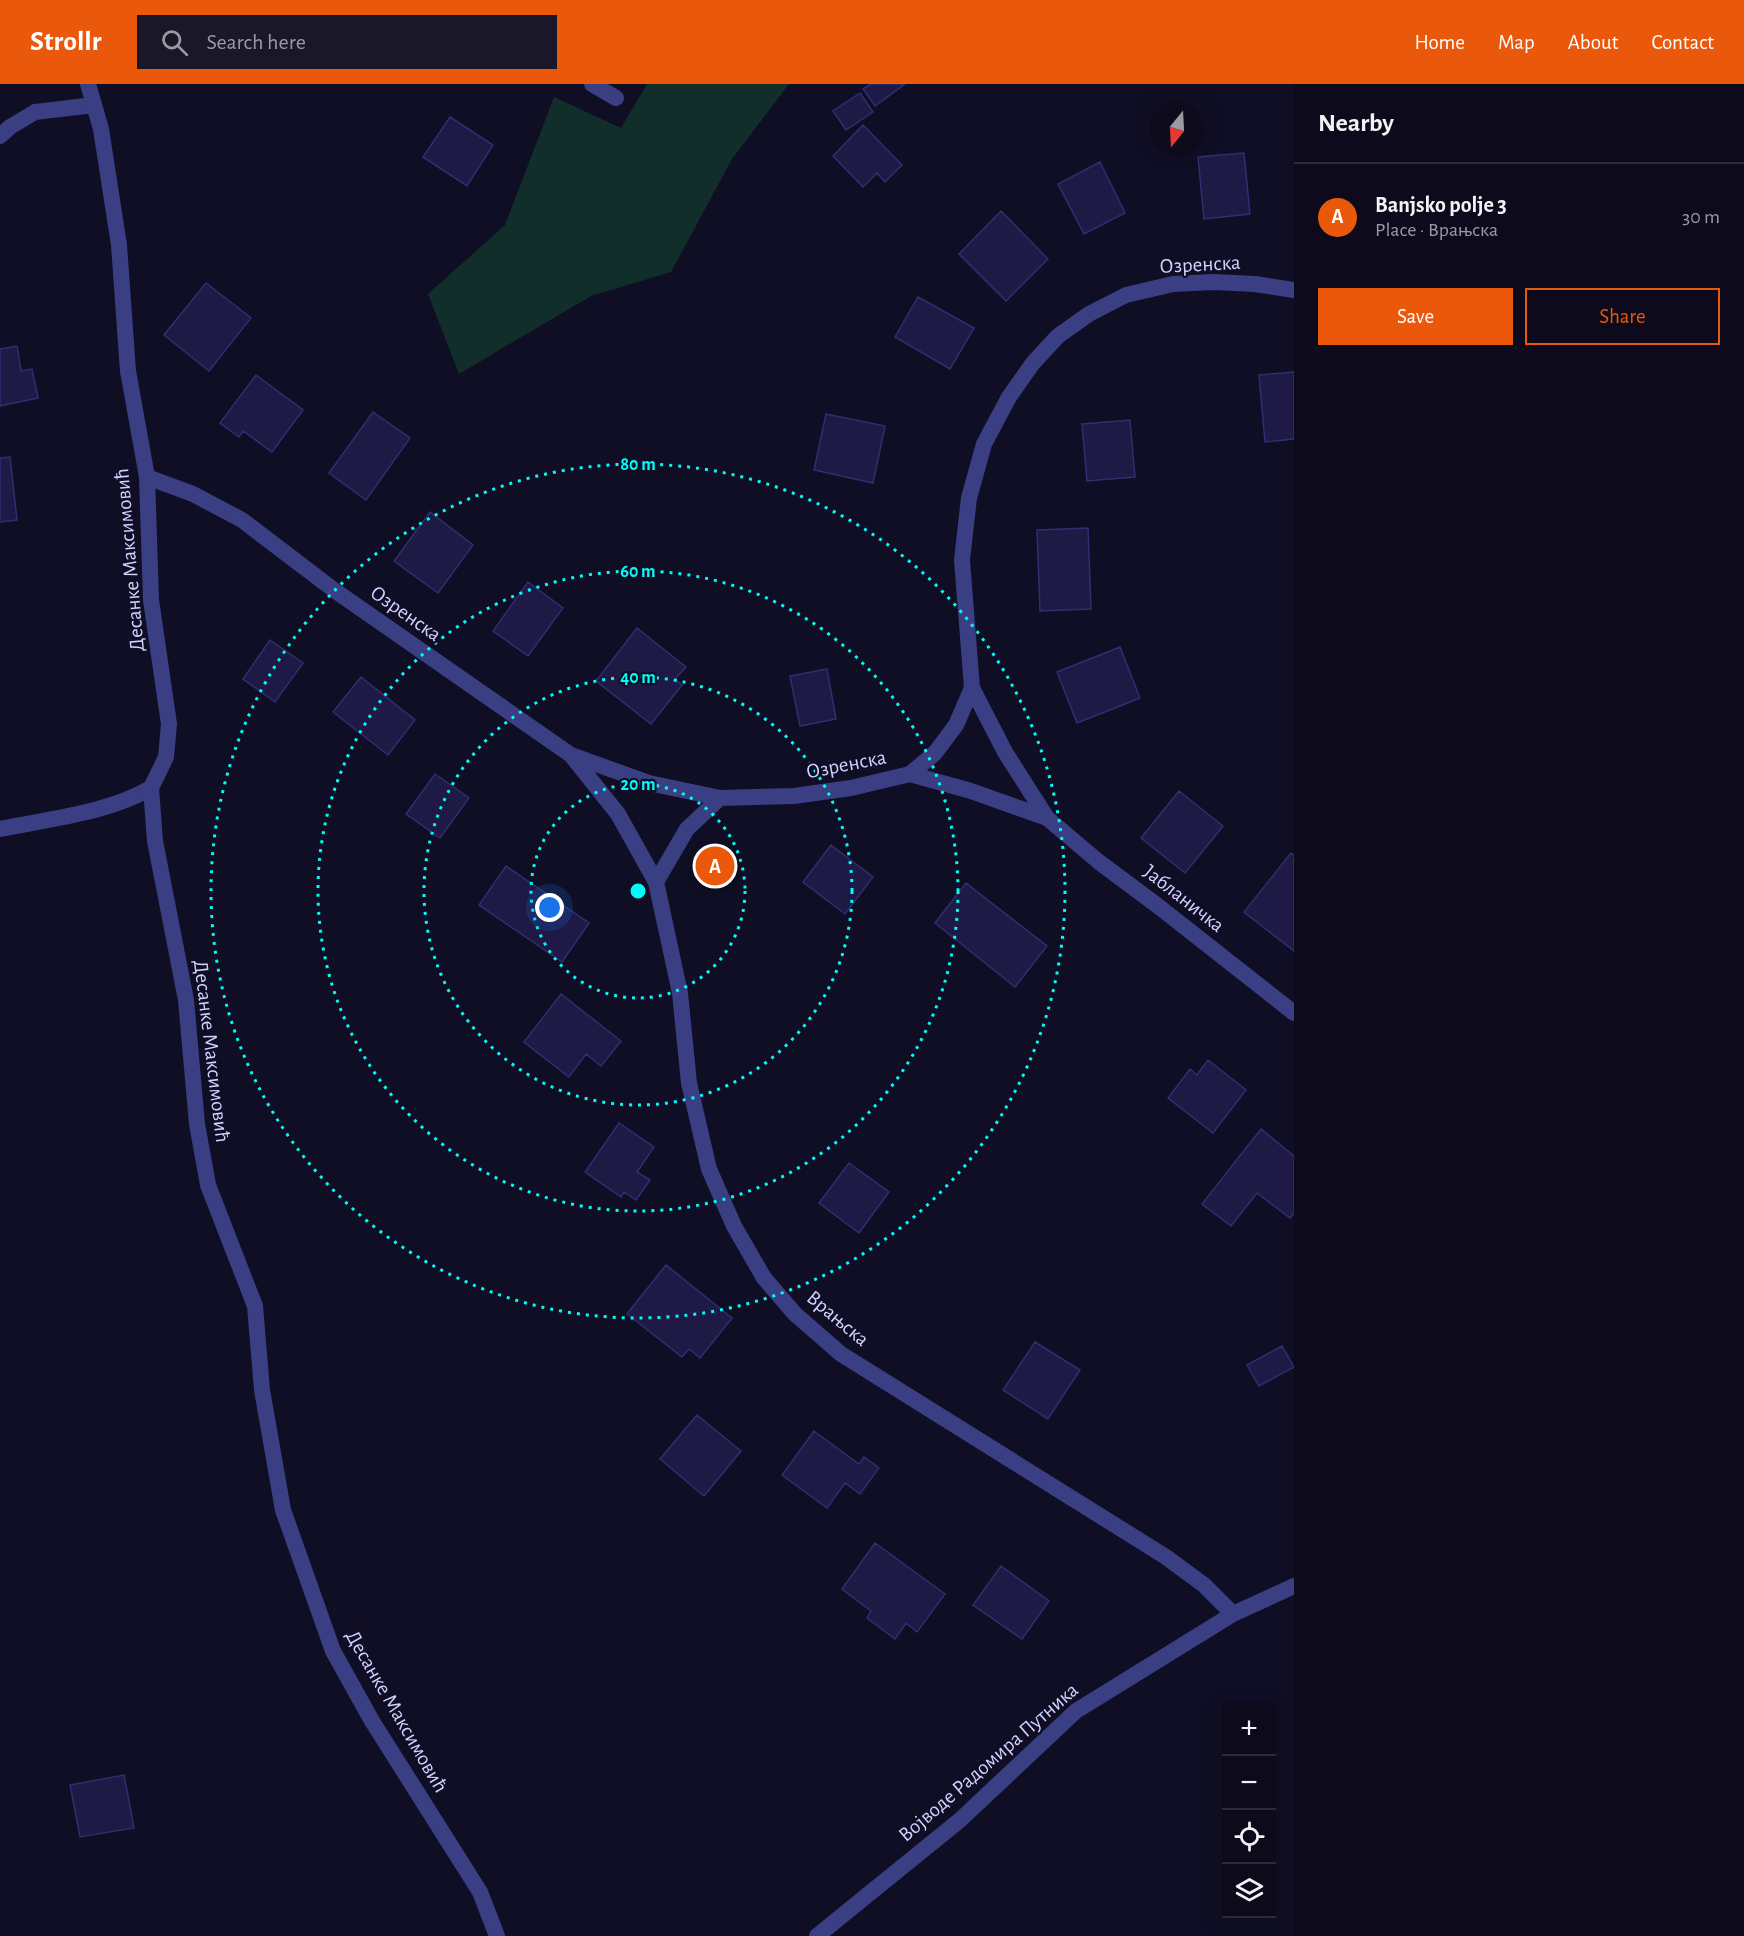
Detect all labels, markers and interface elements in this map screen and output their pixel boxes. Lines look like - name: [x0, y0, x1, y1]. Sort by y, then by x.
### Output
- search box: [137, 15, 557, 69]
- icon: search: [158, 26, 191, 59]
- text: Strollr: [30, 28, 101, 56]
- text: Search here: [206, 31, 306, 53]
- text: Home: [1414, 32, 1465, 53]
- text: Map: [1498, 32, 1535, 53]
- text: About: [1568, 32, 1618, 53]
- text: Contact: [1651, 32, 1714, 53]
- north arrow: [1150, 102, 1204, 156]
- text: Nearby: [1318, 110, 1394, 136]
- text: Banjsko polje 3: [1375, 194, 1507, 216]
- text: A: [1332, 207, 1344, 227]
- text: 30 m: [1682, 207, 1720, 227]
- text: Place · Врањска: [1375, 220, 1498, 240]
- street label: Озренска: [1159, 252, 1241, 277]
- button: Save: [1318, 288, 1513, 345]
- button: Share: [1525, 288, 1720, 345]
- text: 80 m: [620, 456, 656, 474]
- street label: Десанке Максимовић: [111, 468, 148, 652]
- text: 60 m: [620, 563, 656, 581]
- street label: Озренска: [366, 582, 445, 646]
- text: 40 m: [620, 669, 656, 687]
- street label: Озренска: [804, 746, 888, 783]
- text: 20 m: [620, 776, 656, 794]
- pin: A: [696, 844, 734, 888]
- street label: Јабланичка: [1139, 860, 1228, 937]
- centre of rings: [628, 881, 648, 901]
- your location: [535, 893, 564, 922]
- street label: Десанке Максимовић: [190, 959, 233, 1143]
- street label: Врањска: [803, 1287, 873, 1350]
- street label: Десанке Максимовић: [342, 1626, 452, 1796]
- street label: Војводе Радомира Путника: [895, 1679, 1082, 1846]
- map controls: [1222, 1702, 1276, 1918]
- button: +: [1222, 1702, 1276, 1756]
- button: −: [1222, 1756, 1276, 1810]
- button: locate: [1222, 1810, 1276, 1864]
- button: layers: [1222, 1864, 1276, 1918]

